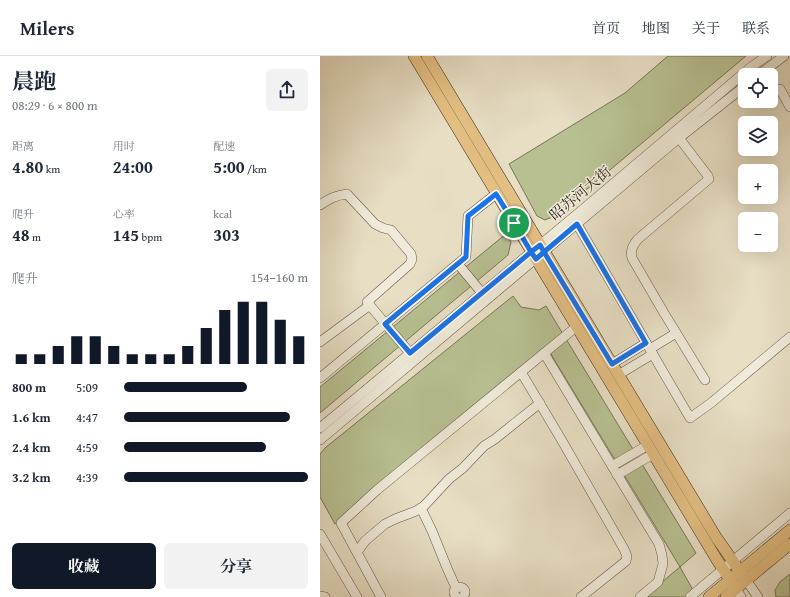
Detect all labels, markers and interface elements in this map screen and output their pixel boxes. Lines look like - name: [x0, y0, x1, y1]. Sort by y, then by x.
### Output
- text: Milers: [20, 14, 74, 42]
- text: 首页: [592, 18, 620, 38]
- text: 地图: [642, 18, 670, 38]
- text: 关于: [692, 18, 720, 38]
- text: 联系: [742, 18, 770, 38]
- text: 晨跑: [12, 65, 56, 97]
- map controls: [738, 68, 778, 252]
- button: locate: [738, 68, 778, 108]
- button: share: [266, 69, 308, 111]
- text: 08:29 · 6 × 800 m: [12, 96, 98, 115]
- button: layers: [738, 116, 778, 156]
- text: 距离: [12, 138, 34, 154]
- text: 用时: [113, 138, 135, 154]
- text: 配速: [213, 138, 235, 154]
- text: 4.80: [12, 154, 43, 179]
- text: 24:00: [113, 154, 153, 179]
- text: 5:00: [213, 154, 245, 179]
- text: km: [43, 161, 60, 177]
- text: /km: [245, 161, 267, 177]
- street label: 昭苏河大街: [545, 161, 615, 225]
- button: +: [738, 164, 778, 204]
- text: 爬升: [12, 206, 34, 222]
- text: 心率: [113, 206, 135, 222]
- text: kcal: [213, 206, 232, 222]
- pin: [497, 206, 531, 240]
- icon: arrive: [503, 212, 525, 234]
- button: −: [738, 212, 778, 252]
- text: 48: [12, 222, 30, 247]
- text: 145: [113, 222, 139, 247]
- text: 303: [213, 222, 240, 247]
- text: m: [30, 229, 41, 245]
- text: bpm: [139, 229, 162, 245]
- text: 154–160 m: [251, 268, 308, 287]
- text: 爬升: [12, 269, 38, 288]
- text: 800 m: [12, 378, 46, 397]
- text: 5:09: [76, 378, 98, 397]
- text: 1.6 km: [12, 408, 51, 427]
- text: 4:47: [76, 408, 98, 427]
- text: 2.4 km: [12, 438, 51, 457]
- text: 4:59: [76, 438, 98, 457]
- text: 3.2 km: [12, 468, 51, 487]
- text: 4:39: [76, 468, 98, 487]
- button: 收藏: [12, 543, 156, 589]
- button: 分享: [164, 543, 308, 589]

